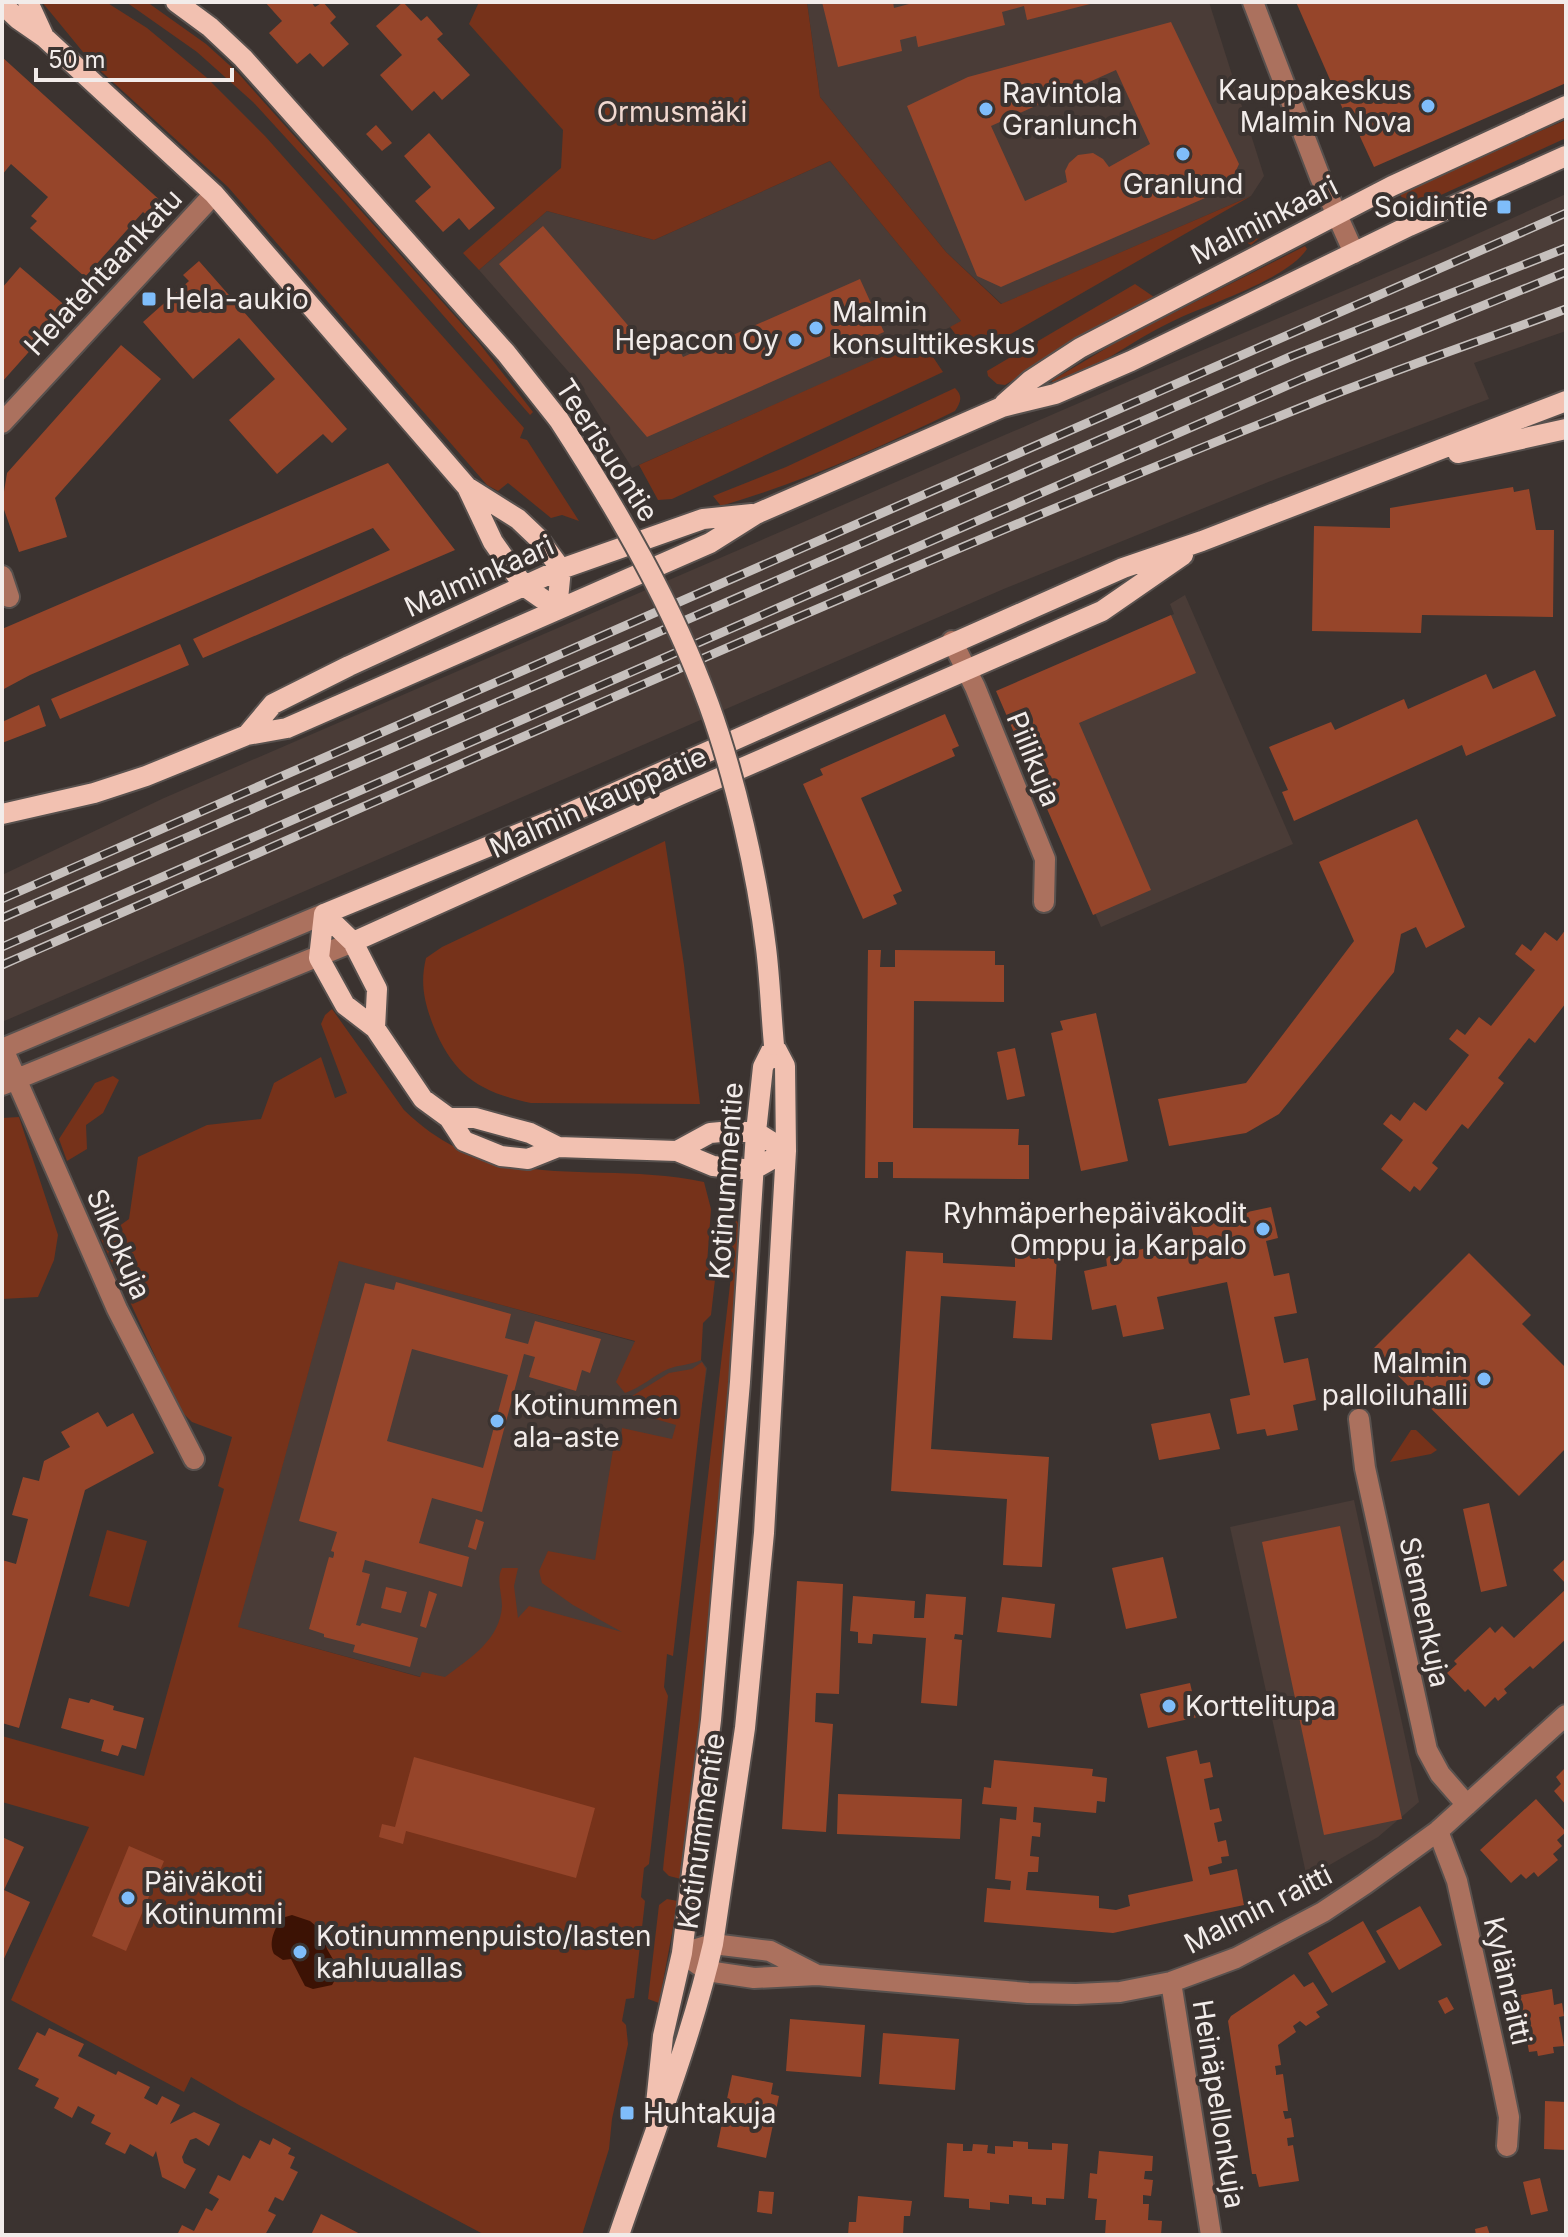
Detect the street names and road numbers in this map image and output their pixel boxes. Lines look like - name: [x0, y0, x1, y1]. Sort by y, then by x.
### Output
- street label: Malminkaari: [1185, 168, 1343, 272]
- street label: Helatehtaankatu: [17, 182, 189, 362]
- street label: Teerisuontie: [548, 372, 666, 528]
- street label: Malminkaari: [399, 528, 559, 624]
- street label: Piilikuja: [1000, 707, 1068, 811]
- street label: Malmin kauppatie: [484, 739, 712, 865]
- street label: Kotinummentie: [702, 1081, 750, 1281]
- street label: Silkokuja: [80, 1183, 158, 1305]
- street label: Siemenkuja: [1392, 1534, 1458, 1690]
- street label: Kotinummentie: [670, 1731, 732, 1931]
- street label: Malmin raitti: [1179, 1857, 1337, 1961]
- street label: Kylänraitti: [1477, 1914, 1539, 2048]
- street label: Heinäpellonkuja: [1186, 1997, 1252, 2211]

